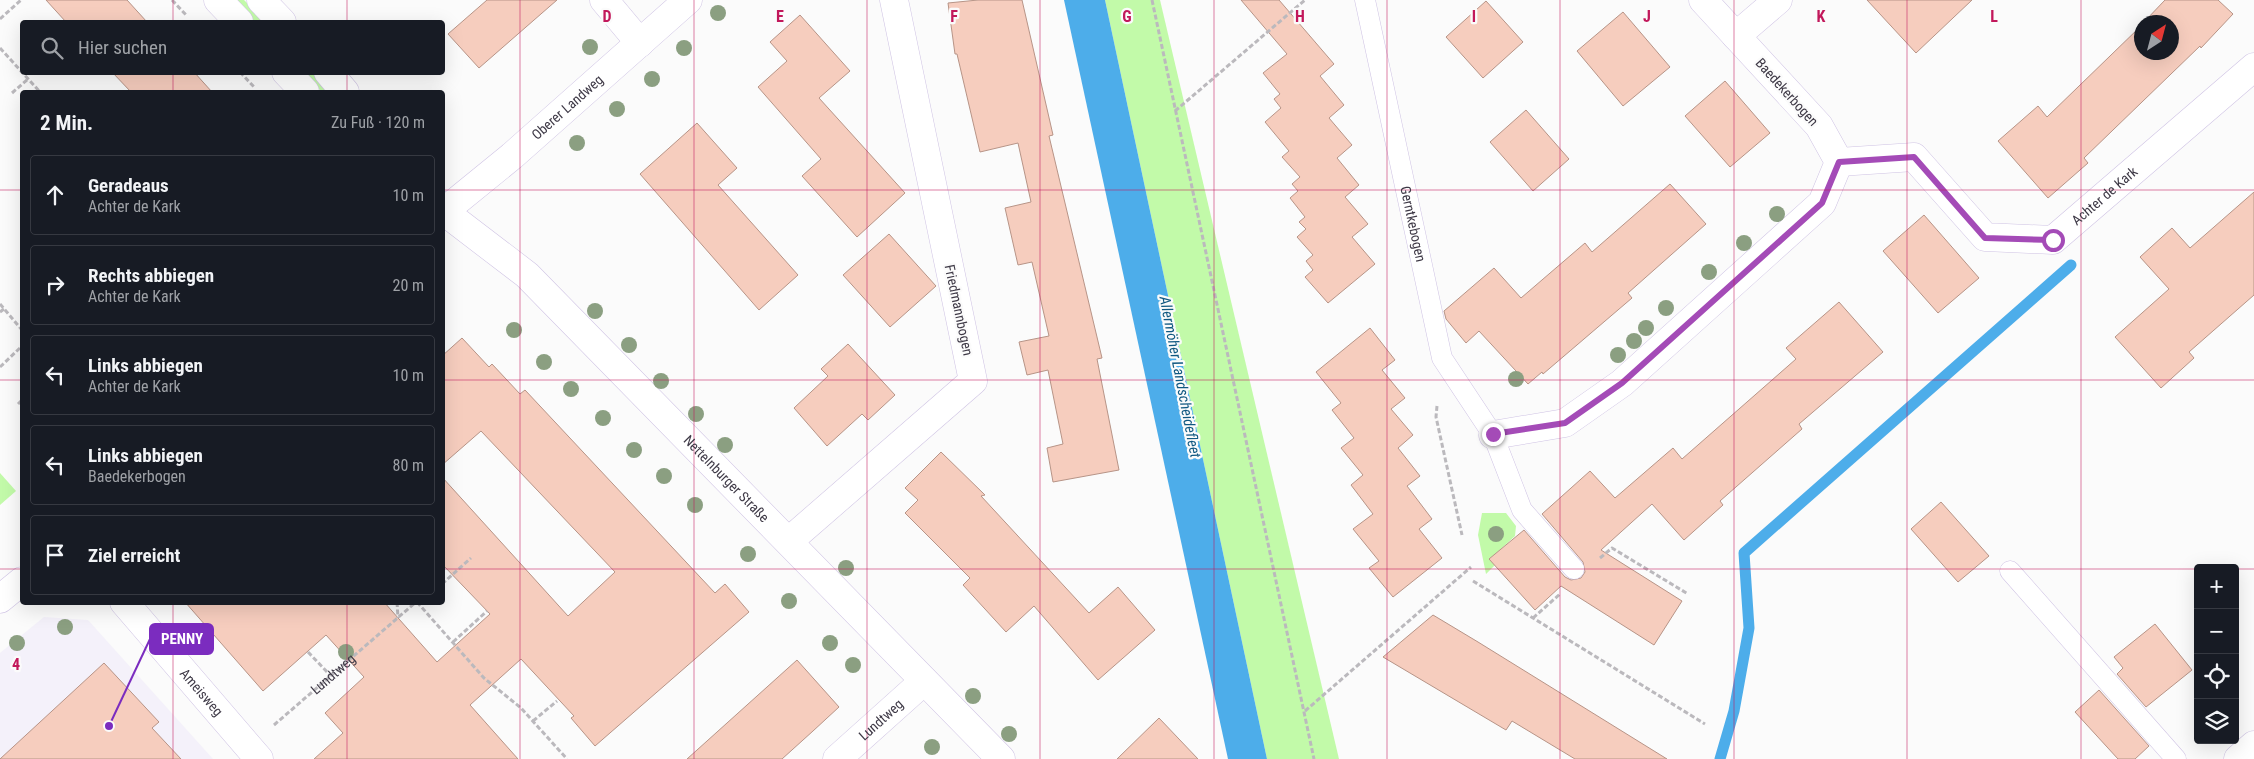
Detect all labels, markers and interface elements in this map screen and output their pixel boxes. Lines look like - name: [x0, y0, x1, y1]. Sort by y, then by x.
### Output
- text: D: [602, 7, 612, 26]
- text: E: [776, 7, 784, 26]
- text: F: [950, 7, 958, 26]
- text: G: [1122, 7, 1132, 26]
- text: H: [1295, 7, 1305, 26]
- text: I: [1472, 7, 1476, 26]
- text: J: [1643, 7, 1651, 26]
- text: K: [1817, 7, 1826, 26]
- text: L: [1990, 7, 1998, 26]
- north arrow: [2134, 15, 2179, 60]
- search box: [20, 20, 445, 75]
- icon: search: [38, 34, 66, 62]
- text: Hier suchen: [78, 36, 167, 59]
- street label: Baedekerbogen: [1752, 55, 1822, 129]
- street label: Oberer Landweg: [528, 71, 606, 143]
- text: 2 Min.: [40, 111, 93, 135]
- text: Zu Fuß · 120 m: [331, 113, 425, 132]
- street label: Achter de Kark: [2068, 163, 2141, 228]
- text: Geradeaus: [88, 174, 169, 197]
- icon: ahead: [41, 181, 69, 209]
- street label: Gerntkebogen: [1397, 185, 1429, 263]
- text: 10 m: [392, 186, 424, 205]
- text: Achter de Kark: [88, 197, 181, 216]
- route start: [2042, 229, 2065, 252]
- street label: Friedmannbogen: [942, 263, 976, 357]
- text: Rechts abbiegen: [88, 264, 214, 287]
- icon: right: [41, 271, 69, 299]
- text: 20 m: [392, 276, 424, 295]
- text: Achter de Kark: [88, 287, 181, 306]
- water label: Allermöher Landscheidefleet: [1155, 294, 1205, 460]
- text: Links abbiegen: [88, 354, 203, 377]
- icon: left: [41, 361, 69, 389]
- text: 10 m: [392, 366, 424, 385]
- text: Achter de Kark: [88, 377, 181, 396]
- route end: [1482, 423, 1505, 446]
- street label: Nettelnburger Straße: [680, 432, 773, 526]
- text: Links abbiegen: [88, 444, 203, 467]
- icon: left: [41, 451, 69, 479]
- text: 80 m: [392, 456, 424, 475]
- text: Baedekerbogen: [88, 467, 186, 486]
- icon: arrive: [41, 541, 69, 569]
- text: Ziel erreicht: [88, 544, 180, 567]
- map controls: [2194, 564, 2239, 744]
- button: +: [2194, 564, 2239, 609]
- button: −: [2194, 609, 2239, 654]
- callout: PENNY: [150, 624, 213, 654]
- text: PENNY: [161, 630, 204, 648]
- street label: Lundtweg: [307, 650, 358, 698]
- button: locate: [2194, 654, 2239, 699]
- text: 4: [12, 655, 20, 674]
- street label: Ameisweg: [177, 665, 226, 719]
- street label: Lundtweg: [856, 696, 906, 743]
- button: layers: [2194, 699, 2239, 744]

